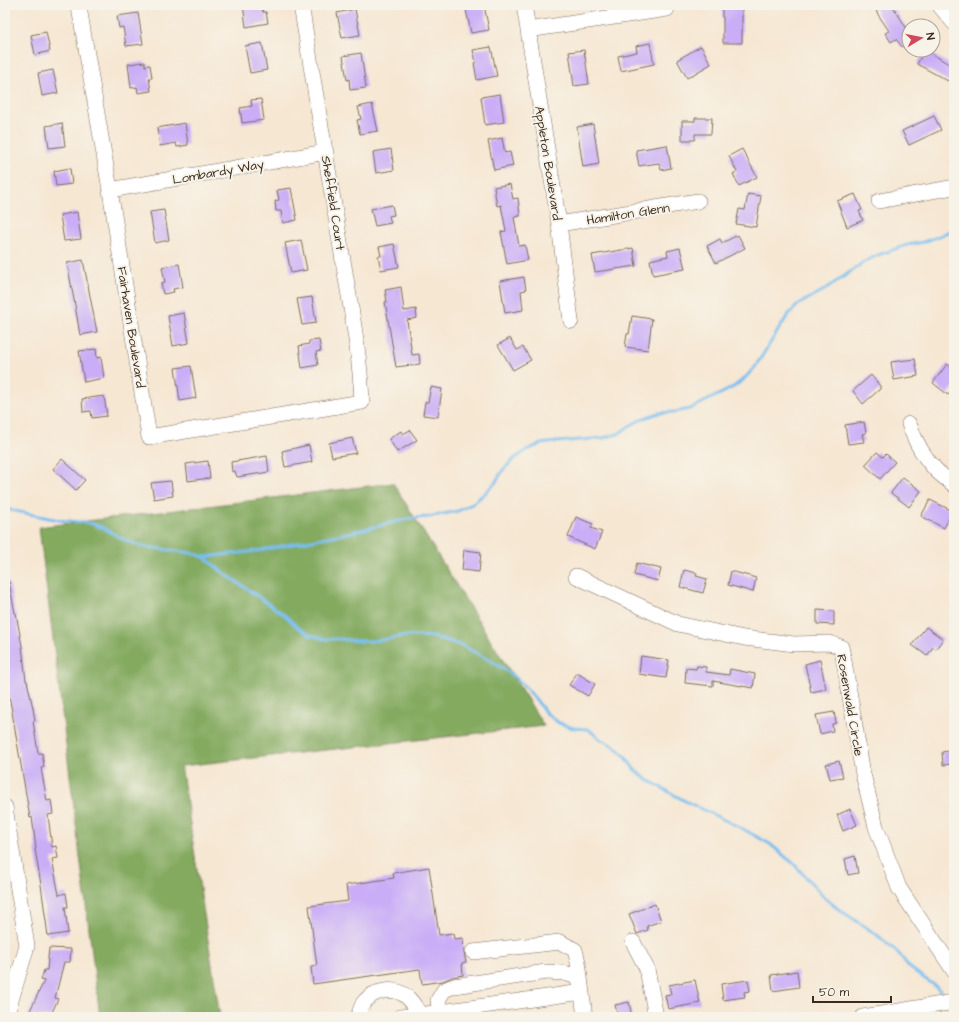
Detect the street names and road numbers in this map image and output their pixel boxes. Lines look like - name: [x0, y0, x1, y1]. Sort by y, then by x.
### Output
- street label: Appleton Boulevard: [530, 105, 566, 222]
- street label: Sheffield Court: [317, 154, 350, 253]
- street label: Lombardy Way: [171, 155, 265, 190]
- street label: Hamilton Glenn: [585, 198, 672, 229]
- street label: Fairhaven Boulevard: [113, 265, 150, 389]
- street label: Rosenwald Circle: [832, 653, 868, 758]

